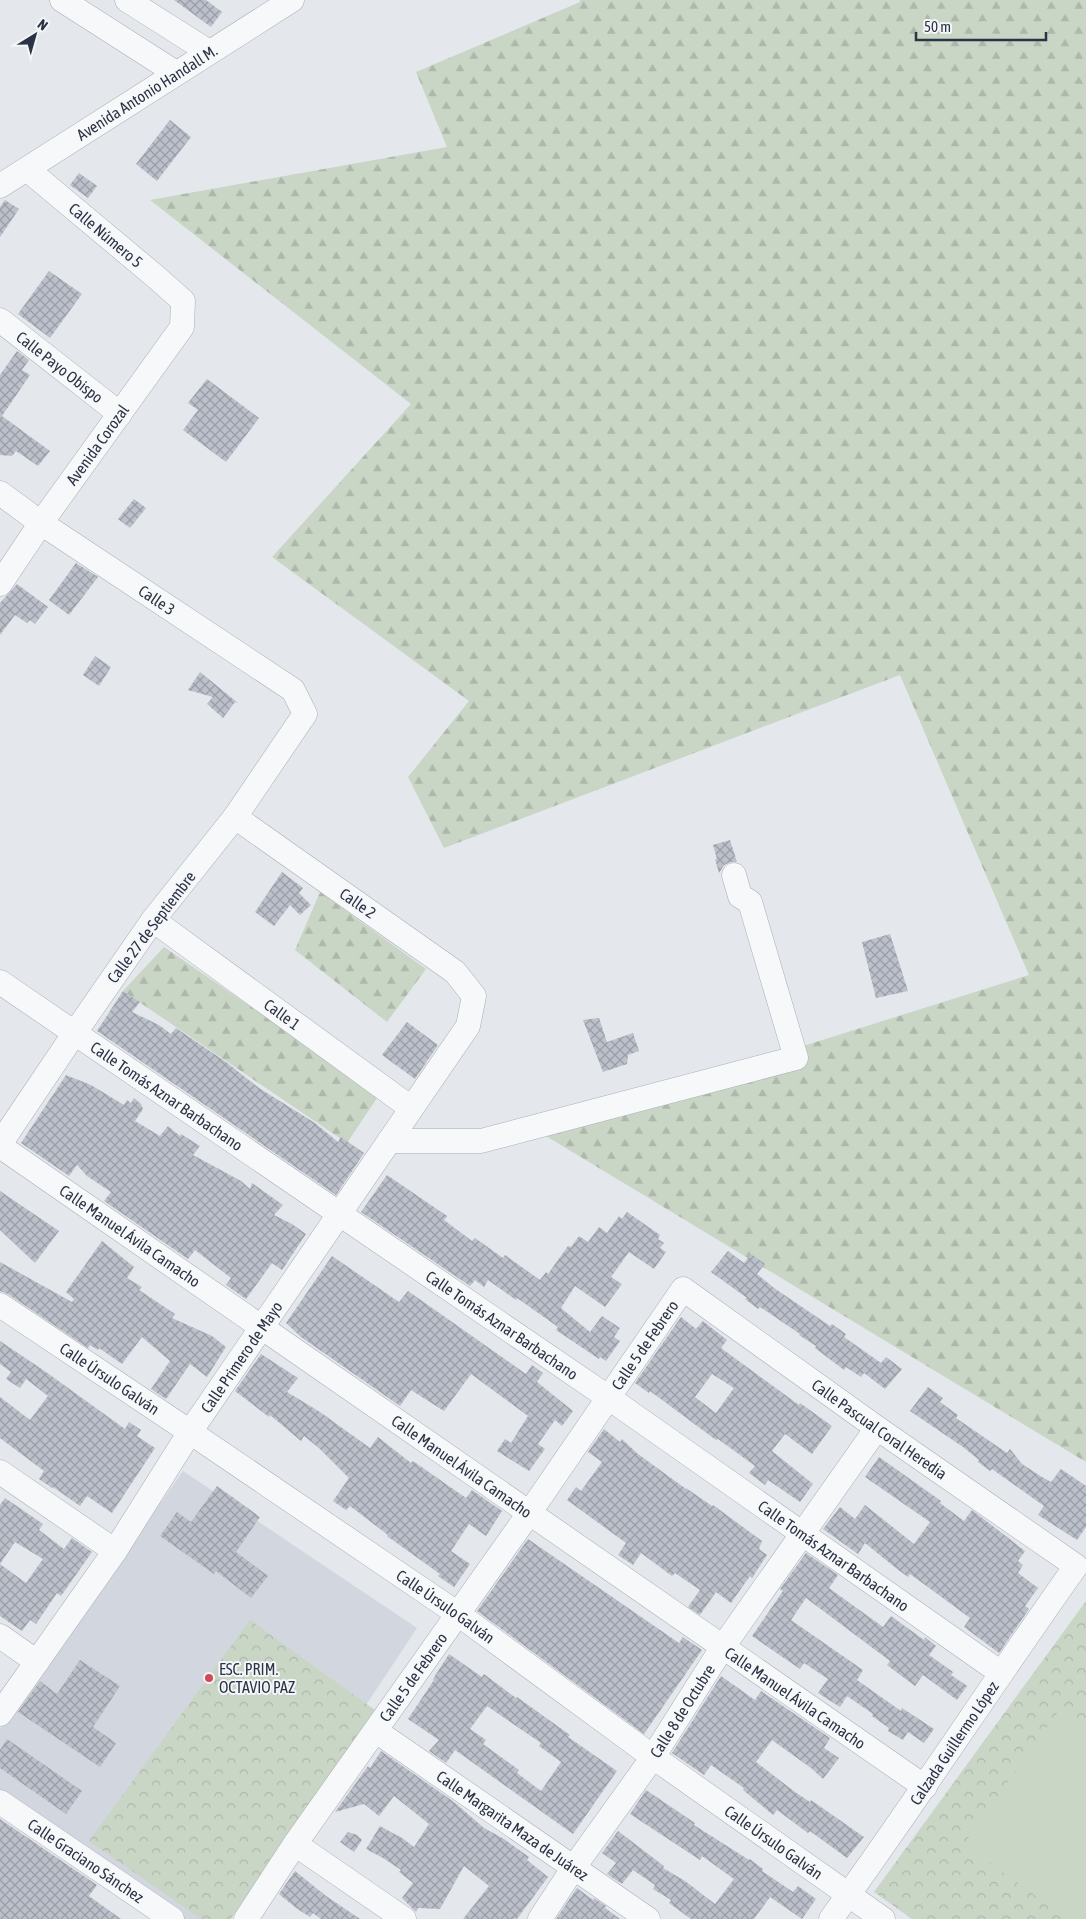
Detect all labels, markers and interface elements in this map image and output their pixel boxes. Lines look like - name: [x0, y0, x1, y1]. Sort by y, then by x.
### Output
- north arrow: [10, 10, 60, 60]
- scale bar: [916, 10, 1046, 42]
- text: N: [35, 16, 51, 33]
- text: 50 m: [924, 18, 951, 35]
- street label: Avenida Antonio Handall M.: [73, 41, 220, 144]
- street label: Calle Número 5: [66, 199, 146, 271]
- street label: Calle Payo Obispo: [13, 327, 107, 406]
- street label: Avenida Corozal: [62, 400, 133, 488]
- street label: Calle 3: [135, 581, 179, 618]
- street label: Calle 27 de Septiembre: [103, 868, 200, 987]
- street label: Calle 2: [336, 884, 380, 922]
- street label: Calle 1: [261, 995, 304, 1033]
- street label: Calle Tomás Aznar Barbachano: [87, 1038, 246, 1154]
- street label: Calle Manuel Ávila Camacho: [56, 1181, 204, 1291]
- street label: Calle Tomás Aznar Barbachano: [423, 1267, 581, 1383]
- street label: Calle 5 de Febrero: [608, 1297, 682, 1393]
- street label: Calle Primero de Mayo: [197, 1298, 286, 1416]
- street label: Calle Úrsulo Galván: [57, 1339, 163, 1418]
- street label: Calle Pascual Coral Heredia: [808, 1375, 950, 1483]
- street label: Calle Manuel Ávila Camacho: [388, 1411, 535, 1521]
- street label: Calle Tomás Aznar Barbachano: [755, 1497, 913, 1615]
- street label: Calle Úrsulo Galván: [393, 1566, 498, 1647]
- street label: Calle 5 de Febrero: [376, 1629, 451, 1725]
- street label: Calle Manuel Ávila Camacho: [722, 1643, 869, 1753]
- place label: ESC. PRIM. OCTAVIO PAZ: [219, 1660, 295, 1696]
- street label: Calle 8 de Octubre: [646, 1661, 718, 1761]
- marker: ESC. PRIM. OCTAVIO PAZ: [203, 1672, 215, 1684]
- street label: Calzada Guillermo López: [906, 1678, 1003, 1809]
- street label: Calle Margarita Maza de Juárez: [433, 1767, 592, 1884]
- street label: Calle Úrsulo Galván: [721, 1801, 826, 1883]
- street label: Calle Graciano Sánchez: [25, 1815, 147, 1906]

